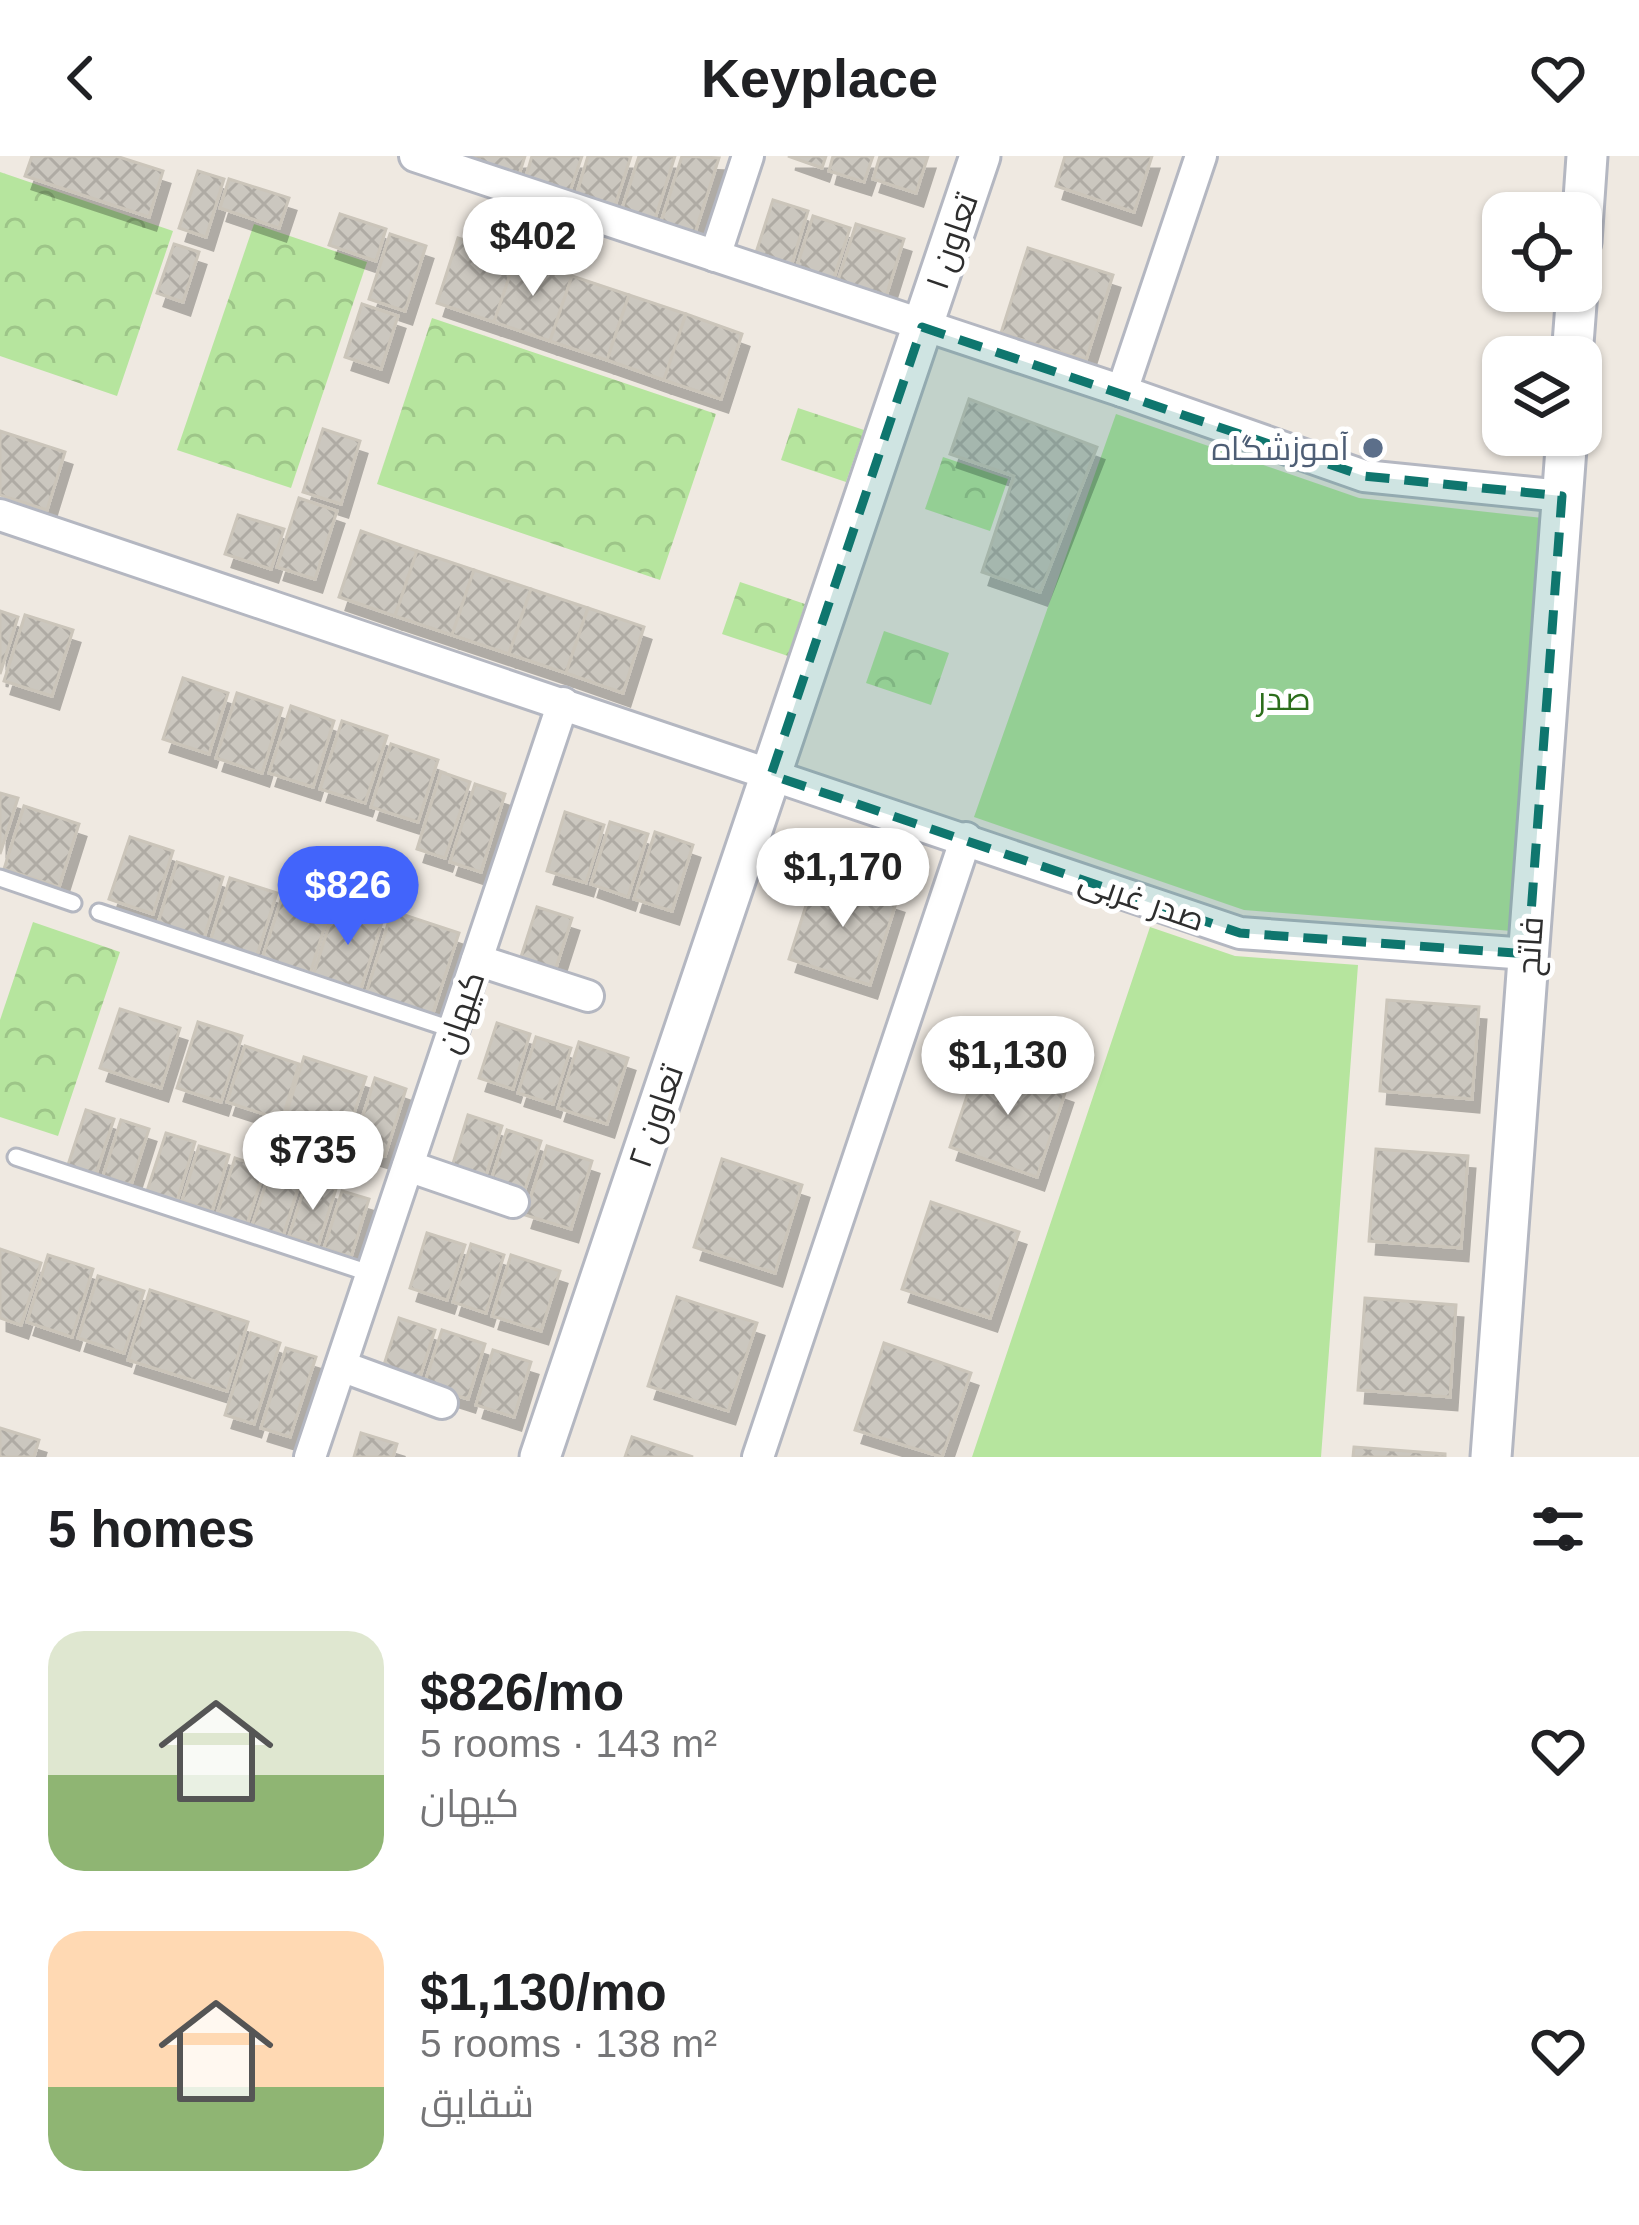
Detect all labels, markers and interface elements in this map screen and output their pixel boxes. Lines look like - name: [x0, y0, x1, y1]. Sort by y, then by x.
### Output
- icon: back: [48, 45, 114, 111]
- icon: heart: [1525, 45, 1591, 111]
- text: Keyplace: [701, 48, 938, 108]
- street label: تعاون ۱: [918, 188, 986, 294]
- map controls: [1482, 192, 1602, 456]
- button: locate: [1482, 192, 1602, 312]
- pin: $402: [462, 197, 604, 299]
- text: $402: [490, 214, 576, 257]
- button: layers: [1482, 336, 1602, 456]
- place label: آموزشگاه: [1212, 430, 1349, 468]
- marker: آموزشگاه: [1360, 435, 1386, 461]
- park label: صدر: [1255, 680, 1311, 717]
- pin: $1,170: [745, 828, 941, 930]
- text: $1,170: [783, 845, 903, 888]
- pin: $826: [277, 846, 419, 948]
- street label: صدر غربی: [1074, 861, 1209, 940]
- text: $826: [305, 863, 391, 906]
- street label: فاتح: [1509, 915, 1554, 977]
- street label: کیهان: [429, 967, 493, 1058]
- pin: $1,130: [910, 1016, 1106, 1118]
- text: $1,130: [948, 1033, 1068, 1076]
- street label: تعاون ۲: [621, 1060, 691, 1173]
- pin: $735: [242, 1111, 384, 1213]
- text: $735: [270, 1128, 356, 1171]
- icon: filters: [1525, 1496, 1591, 1562]
- text: 5 homes: [48, 1501, 255, 1558]
- text: $826/mo: [420, 1664, 624, 1721]
- icon: home: [144, 1679, 288, 1823]
- icon: heart: [1525, 1718, 1591, 1784]
- text: 5 rooms · 143 m²: [420, 1722, 717, 1765]
- text: کیهان: [420, 1782, 519, 1825]
- text: $1,130/mo: [420, 1964, 667, 2021]
- icon: home: [144, 1979, 288, 2123]
- icon: heart: [1525, 2018, 1591, 2084]
- text: 5 rooms · 138 m²: [420, 2022, 717, 2065]
- text: شقایق: [420, 2082, 534, 2125]

